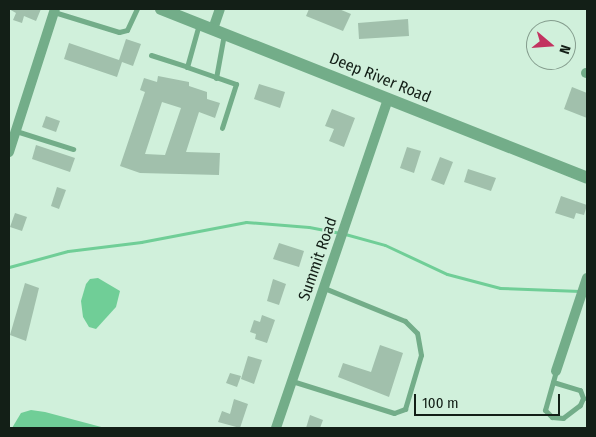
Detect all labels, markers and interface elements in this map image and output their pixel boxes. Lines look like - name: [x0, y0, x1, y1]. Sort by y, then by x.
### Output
- north arrow: [526, 20, 576, 70]
- text: N: [555, 43, 574, 56]
- street label: Deep River Road: [327, 49, 433, 107]
- street label: Summit Road: [295, 215, 341, 303]
- scale bar: [416, 384, 562, 416]
- text: 100 m: [422, 394, 459, 412]

